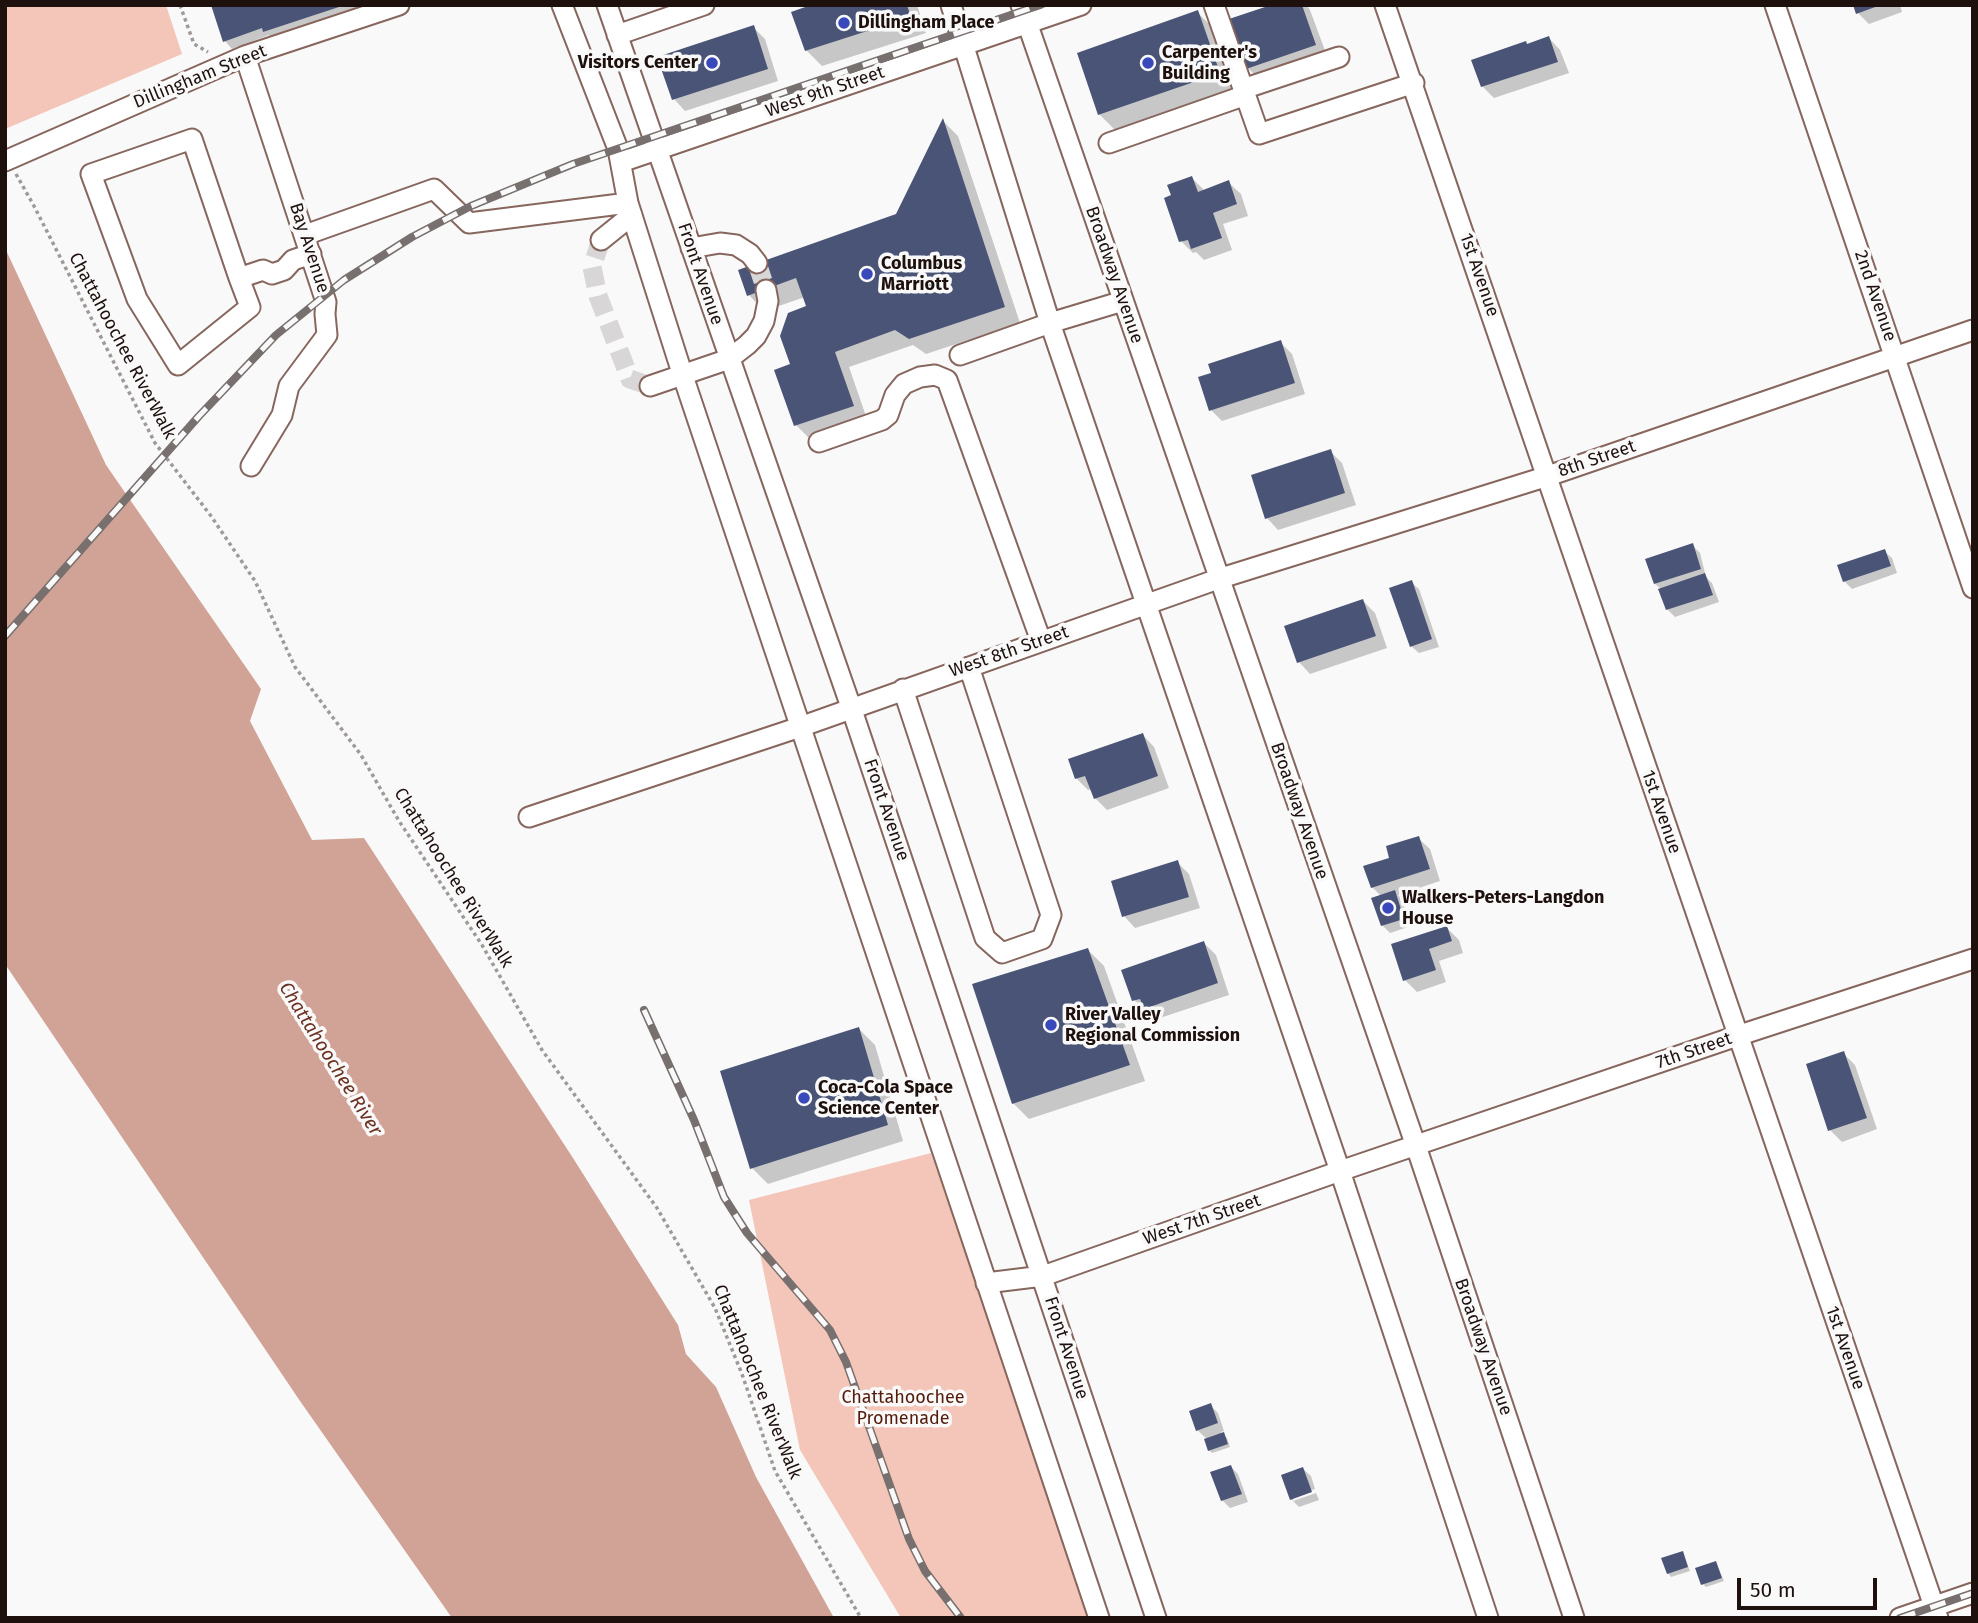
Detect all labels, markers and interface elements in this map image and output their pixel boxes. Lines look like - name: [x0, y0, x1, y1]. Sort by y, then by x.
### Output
- place label: Dillingham Place: [858, 12, 995, 34]
- marker: Dillingham Place: [836, 15, 852, 31]
- street label: Dillingham Street: [130, 40, 270, 114]
- place label: Carpenter's Building: [1162, 42, 1257, 84]
- place label: Visitors Center: [578, 52, 698, 74]
- marker: Visitors Center: [704, 55, 720, 71]
- marker: Carpenter's Building: [1140, 55, 1156, 71]
- street label: West 9th Street: [763, 62, 887, 122]
- street label: Bay Avenue: [284, 200, 334, 296]
- street label: Broadway Avenue: [1080, 203, 1148, 347]
- street label: Front Avenue: [672, 220, 728, 328]
- street label: 1st Avenue: [1455, 230, 1503, 320]
- street label: 2nd Avenue: [1849, 248, 1901, 344]
- street label: Chattahoochee RiverWalk: [64, 249, 180, 443]
- place label: Columbus Marriott: [881, 253, 962, 296]
- marker: Columbus Marriott: [859, 266, 875, 282]
- street label: 8th Street: [1555, 436, 1639, 482]
- street label: West 8th Street: [947, 621, 1071, 683]
- street label: Broadway Avenue: [1265, 739, 1333, 883]
- street label: Front Avenue: [858, 756, 914, 864]
- street label: 1st Avenue: [1637, 767, 1685, 857]
- street label: Chattahoochee RiverWalk: [389, 784, 517, 972]
- place label: Walkers-Peters-Langdon House: [1402, 887, 1604, 930]
- marker: Walkers-Peters-Langdon House: [1380, 900, 1396, 916]
- water label: Chattahoochee River: [274, 978, 386, 1140]
- place label: River Valley Regional Commission: [1065, 1004, 1240, 1046]
- marker: River Valley Regional Commission: [1043, 1017, 1059, 1033]
- street label: 7th Street: [1653, 1028, 1735, 1074]
- place label: Coca-Cola Space Science Center: [818, 1077, 953, 1120]
- marker: Coca-Cola Space Science Center: [796, 1090, 812, 1106]
- street label: West 7th Street: [1140, 1190, 1264, 1250]
- street label: Broadway Avenue: [1449, 1275, 1517, 1419]
- street label: Chattahoochee RiverWalk: [708, 1282, 806, 1482]
- street label: Front Avenue: [1039, 1294, 1093, 1402]
- street label: 1st Avenue: [1821, 1303, 1869, 1393]
- park label: Chattahoochee Promenade: [841, 1387, 965, 1430]
- scale bar: [1740, 1564, 1880, 1608]
- text: 50 m: [1750, 1577, 1796, 1603]

